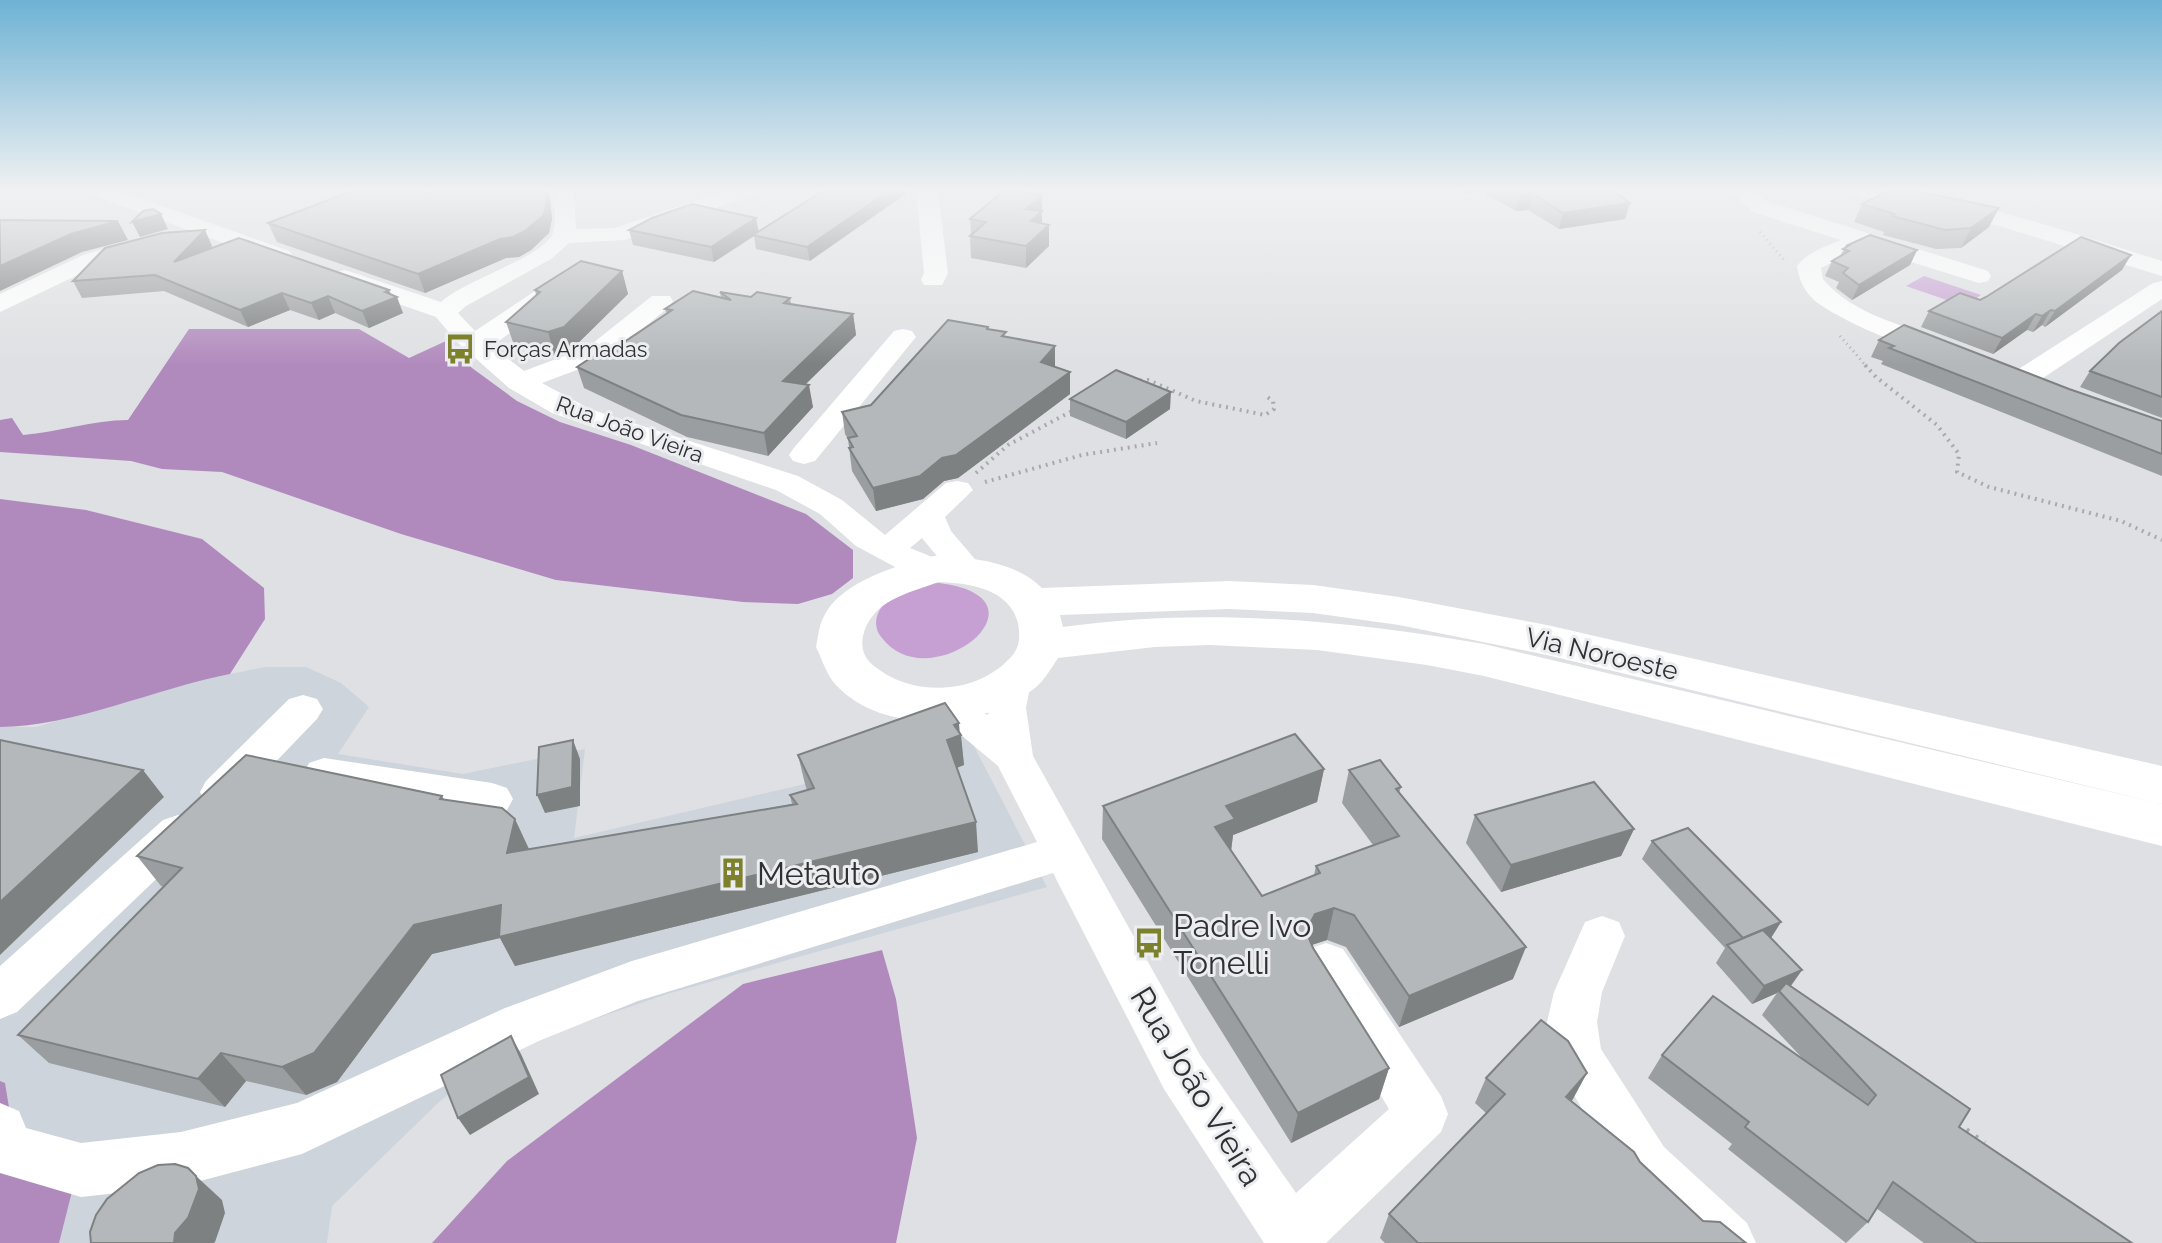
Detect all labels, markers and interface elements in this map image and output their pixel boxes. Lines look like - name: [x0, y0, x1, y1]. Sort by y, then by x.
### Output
- bus stop icon: Forças Armadas: [443, 332, 477, 366]
- place label: Forças Armadas: [484, 336, 647, 362]
- street label: Rua João Vieira: [553, 390, 707, 468]
- street label: Via Noroeste: [1523, 622, 1681, 686]
- place label: Metauto: [757, 855, 880, 892]
- building icon: Metauto: [716, 856, 750, 890]
- place label: Padre Ivo Tonelli: [1173, 907, 1311, 981]
- bus stop icon: Padre Ivo Tonelli: [1132, 926, 1166, 960]
- street label: Rua João Vieira: [1123, 980, 1271, 1192]

